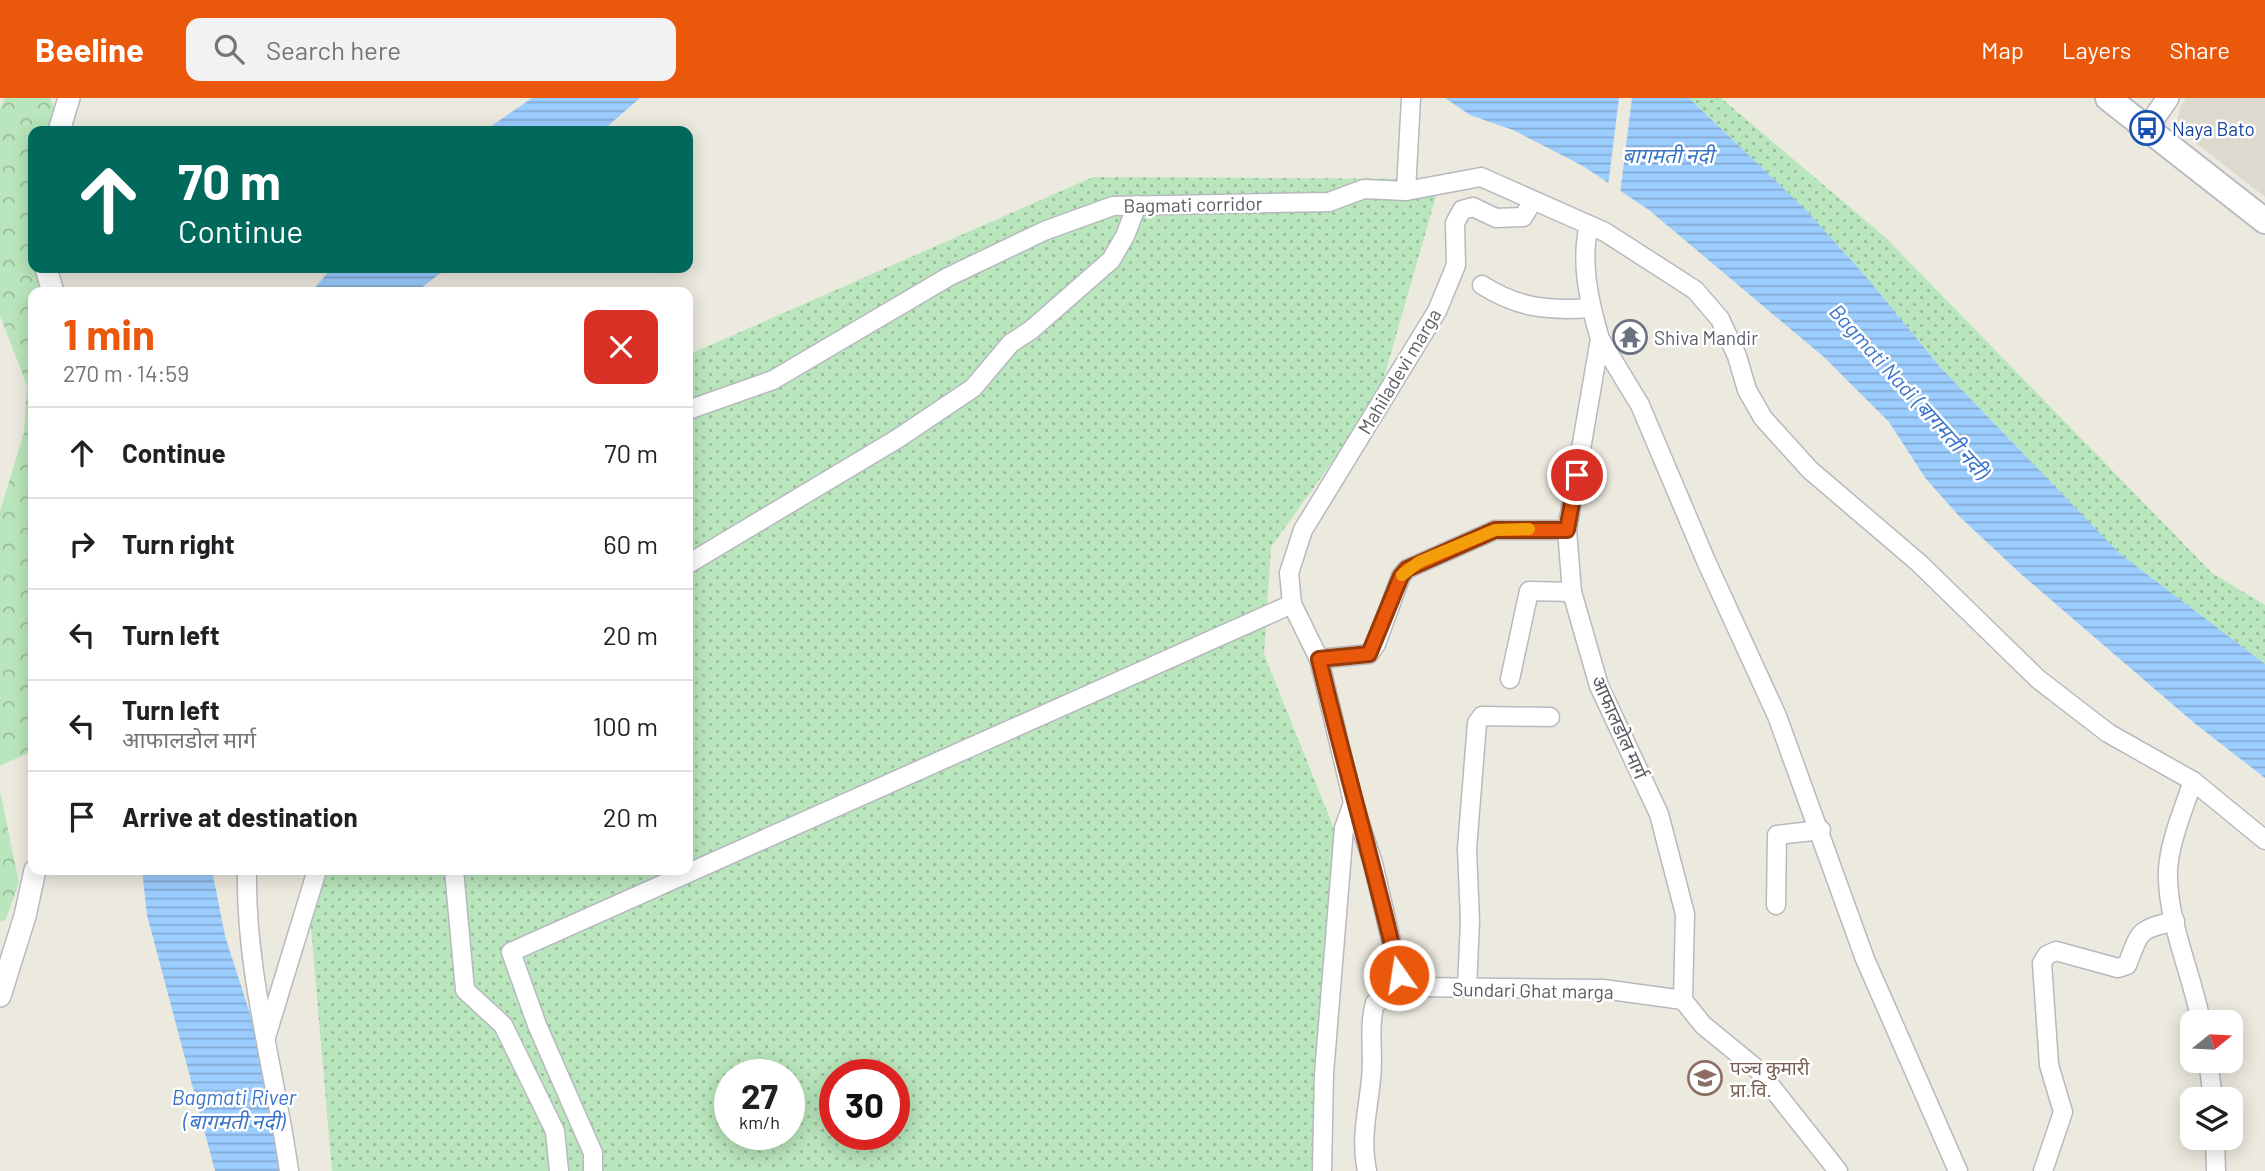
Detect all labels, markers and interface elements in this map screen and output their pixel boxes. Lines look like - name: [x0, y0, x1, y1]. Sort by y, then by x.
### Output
- search box: [186, 18, 676, 81]
- text: Beeline: [35, 29, 144, 69]
- icon: search: [210, 30, 248, 68]
- text: Search here: [266, 34, 401, 65]
- text: Map: [1981, 35, 2024, 64]
- text: Layers: [2062, 35, 2131, 64]
- text: Share: [2169, 35, 2230, 64]
- bus stop icon: Naya Bato: [2128, 109, 2166, 147]
- place label: Naya Bato: [2172, 117, 2255, 140]
- water label: बागमती नदी: [1622, 142, 1717, 167]
- text: 70 m: [178, 151, 281, 210]
- icon: ahead: [63, 154, 154, 245]
- street label: Bagmati corridor: [1123, 191, 1263, 217]
- text: Continue: [178, 211, 303, 249]
- water label: Bagmati Nadi (बागमती नदी): [1825, 298, 1996, 484]
- street label: Mahiladevi marga: [1352, 304, 1446, 438]
- text: 1 min: [63, 308, 155, 358]
- button: close: [584, 310, 658, 384]
- temple icon: Shiva Mandir: [1611, 318, 1649, 356]
- place label: Shiva Mandir: [1654, 326, 1758, 349]
- text: 270 m · 14:59: [63, 359, 189, 387]
- icon: ahead: [63, 434, 101, 472]
- text: Continue: [122, 437, 226, 468]
- text: 70 m: [604, 437, 658, 468]
- pin: [1547, 445, 1607, 505]
- icon: arrive: [1558, 456, 1596, 494]
- icon: right: [63, 525, 101, 563]
- text: Turn right: [122, 528, 235, 559]
- text: 60 m: [603, 528, 658, 559]
- icon: left: [63, 616, 101, 654]
- text: Turn left: [122, 619, 220, 650]
- text: 20 m: [603, 619, 658, 650]
- street label: आफालडोल मार्ग: [1587, 672, 1653, 783]
- text: Turn left: [122, 694, 220, 725]
- icon: left: [63, 707, 101, 745]
- text: 100 m: [593, 710, 658, 741]
- text: आफालडोल मार्ग: [122, 725, 256, 753]
- icon: arrive: [63, 798, 101, 836]
- text: Arrive at destination: [122, 801, 358, 832]
- text: 20 m: [603, 801, 658, 832]
- position arrow: [1362, 938, 1436, 1012]
- street label: Sundari Ghat marga: [1452, 977, 1614, 1003]
- north arrow: [2180, 1010, 2244, 1073]
- map controls: [2180, 1010, 2243, 1150]
- place label: पञ्च कुमारी प्रा.वि.: [1730, 1056, 1811, 1101]
- speed limit sign: 30: [819, 1059, 910, 1150]
- school or university icon: पञ्च कुमारी प्रा.वि.: [1686, 1059, 1724, 1097]
- text: 27: [741, 1074, 778, 1116]
- water label: Bagmati River (बागमती नदी): [172, 1084, 297, 1133]
- button: layers: [2180, 1087, 2243, 1150]
- text: km/h: [739, 1111, 780, 1133]

